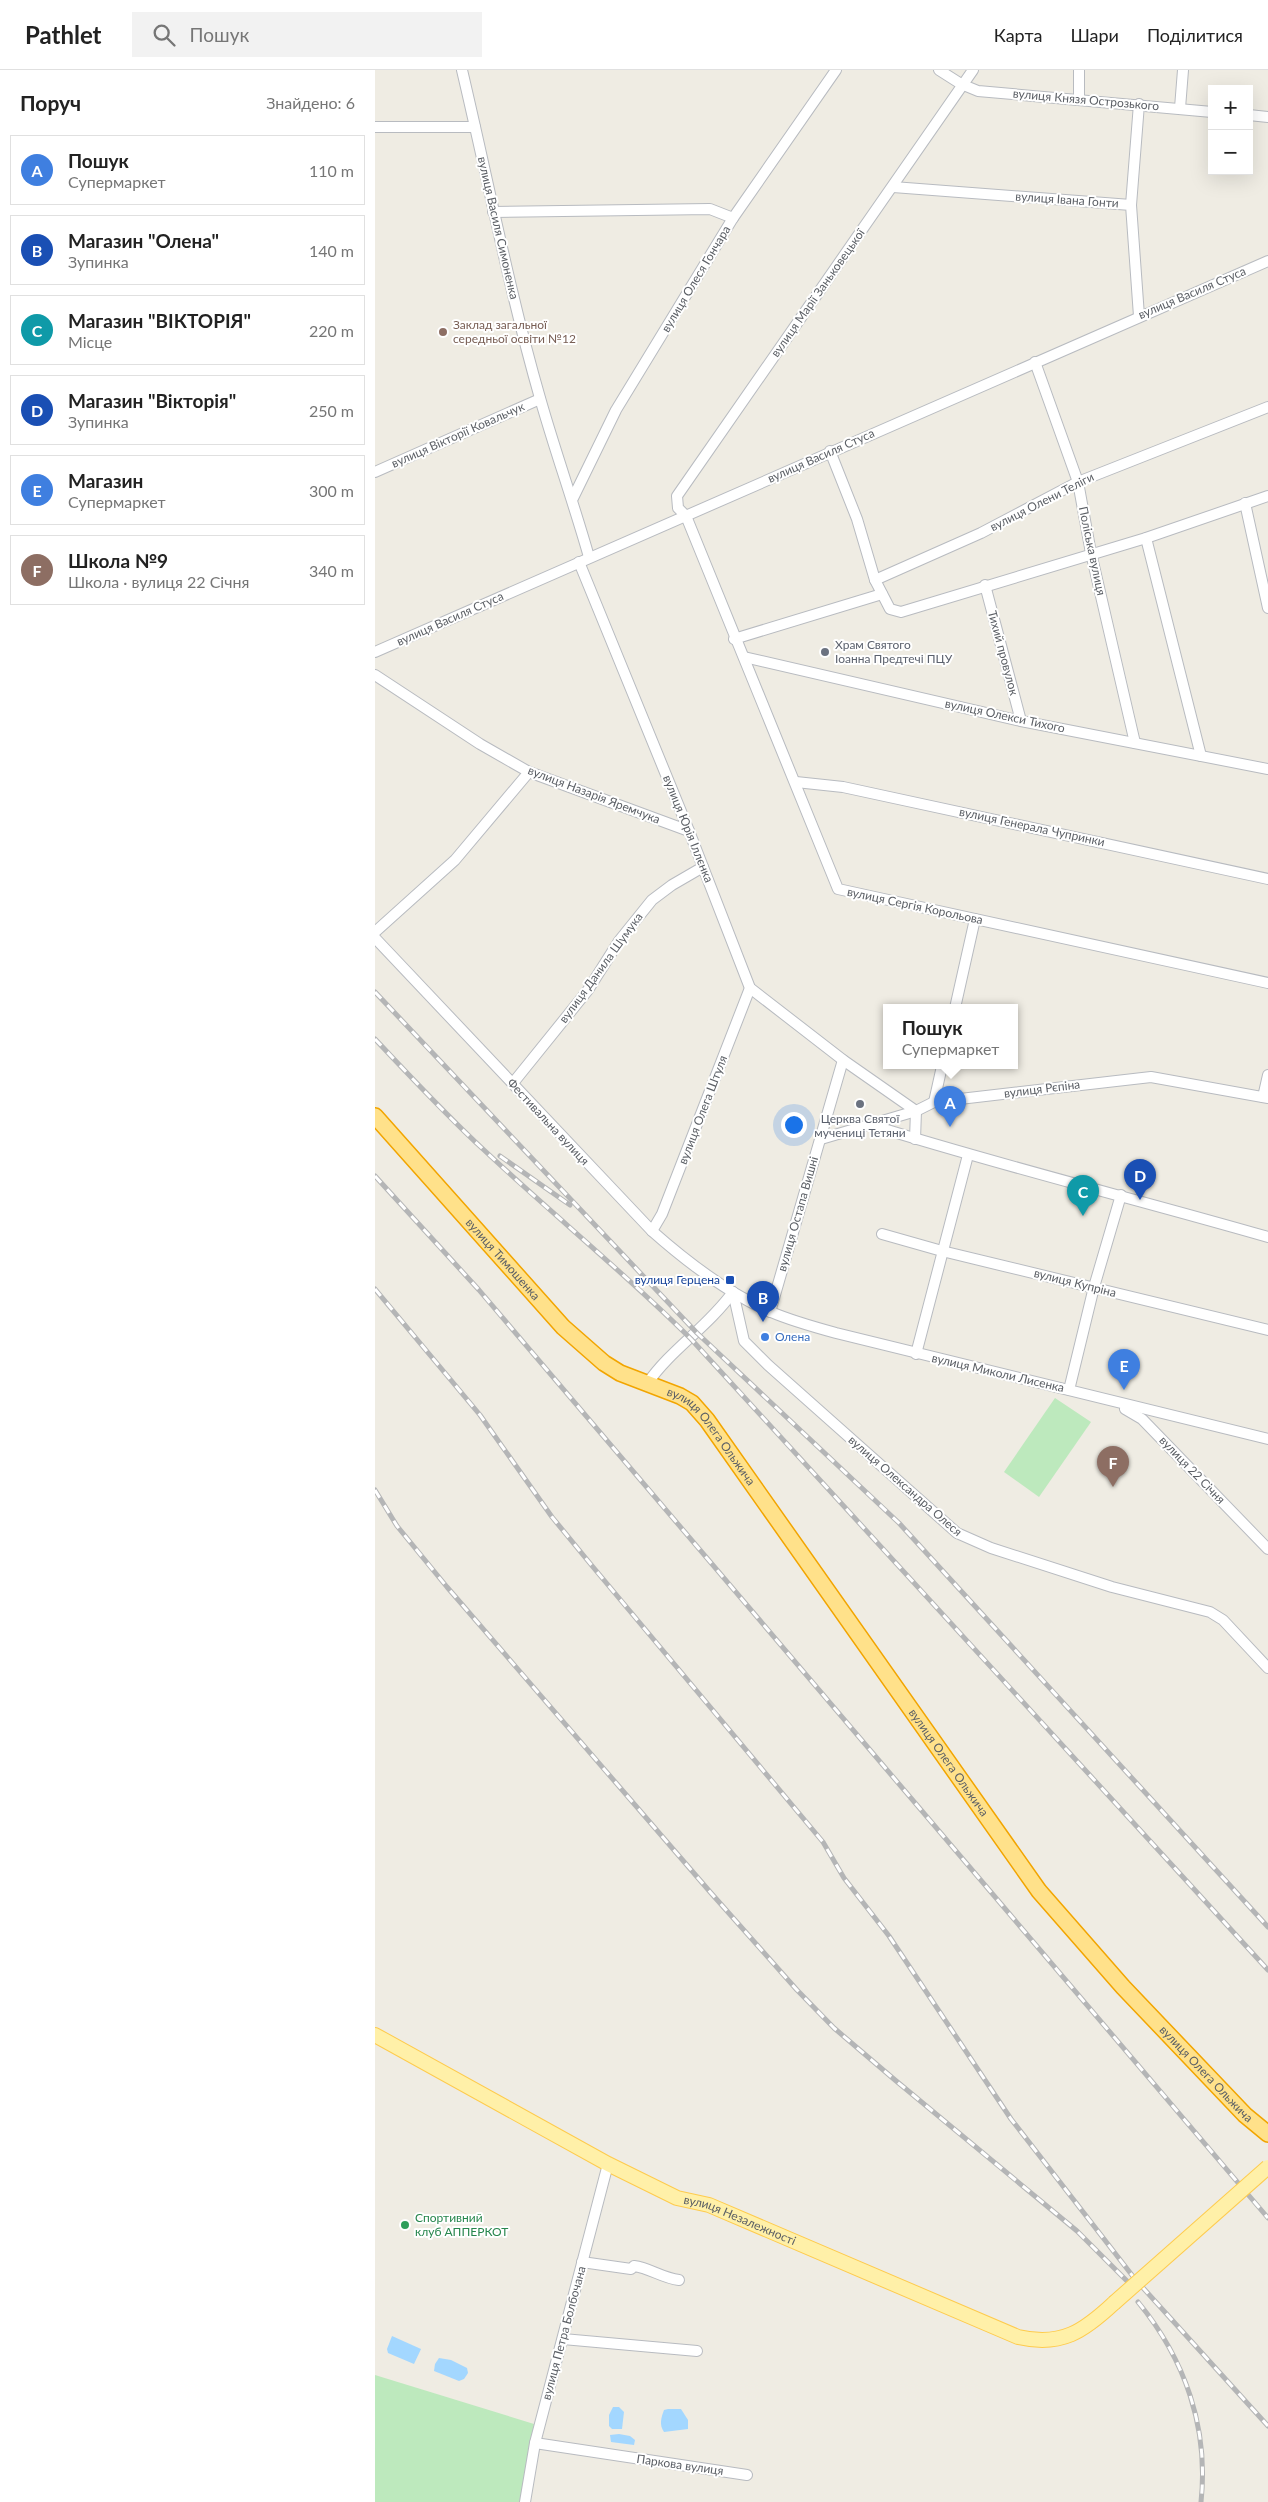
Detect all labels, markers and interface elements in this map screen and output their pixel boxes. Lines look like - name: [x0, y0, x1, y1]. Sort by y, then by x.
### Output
- search box: [132, 12, 482, 57]
- text: Pathlet: [25, 20, 102, 49]
- icon: search: [150, 21, 178, 49]
- text: Пошук: [190, 23, 249, 46]
- text: Карта: [994, 24, 1042, 46]
- text: Шари: [1070, 24, 1119, 46]
- text: Поділитися: [1147, 24, 1243, 46]
- map controls: [1208, 85, 1253, 175]
- button: +: [1208, 85, 1253, 130]
- street label: вулиця Князя Острозького: [1012, 86, 1160, 113]
- text: Поруч: [20, 90, 81, 115]
- text: Знайдено: 6: [266, 93, 355, 112]
- button: −: [1208, 130, 1253, 175]
- text: Пошук: [68, 149, 129, 172]
- street label: вулиця Василя Симоненка: [475, 155, 522, 301]
- text: A: [31, 161, 43, 180]
- text: 110 m: [309, 161, 354, 180]
- text: Супермаркет: [68, 172, 166, 191]
- street label: вулиця Івана Гонти: [1015, 188, 1119, 211]
- street label: вулиця Олеся Гончара: [658, 223, 733, 335]
- street label: вулиця Марії Заньковецької: [768, 225, 868, 360]
- text: Магазин "Олена": [68, 229, 219, 252]
- text: B: [32, 241, 42, 260]
- text: 140 m: [309, 241, 354, 260]
- text: Зупинка: [68, 252, 129, 271]
- street label: вулиця Василя Стуса: [1136, 263, 1248, 322]
- text: Магазин "ВІКТОРІЯ": [68, 309, 251, 332]
- place label: Заклад загальної середньої освіти №12: [453, 317, 576, 346]
- text: C: [32, 321, 42, 340]
- text: 220 m: [309, 321, 354, 340]
- marker: Заклад загальної середньої освіти №12: [437, 326, 449, 338]
- text: Місце: [68, 332, 112, 351]
- text: Магазин "Вікторія": [68, 389, 236, 412]
- street label: вулиця Вікторії Ковальчук: [389, 398, 527, 471]
- text: D: [31, 401, 43, 420]
- text: 250 m: [309, 401, 354, 420]
- text: Зупинка: [68, 412, 129, 431]
- street label: вулиця Василя Стуса: [765, 425, 877, 486]
- text: Магазин: [68, 469, 143, 492]
- street label: вулиця Олени Теліги: [987, 469, 1096, 534]
- text: E: [32, 481, 42, 500]
- text: 300 m: [309, 481, 354, 500]
- text: Супермаркет: [68, 492, 166, 511]
- street label: Поліська вулиця: [1076, 505, 1109, 597]
- text: Школа №9: [68, 549, 168, 572]
- text: F: [32, 561, 42, 580]
- text: 340 m: [309, 561, 354, 580]
- text: Школа · вулиця 22 Січня: [68, 572, 249, 591]
- street label: вулиця Василя Стуса: [394, 588, 506, 649]
- street label: Тихий провулок: [985, 609, 1022, 698]
- place label: Храм Святого Іоанна Предтечі ПЦУ: [835, 637, 953, 666]
- marker: Храм Святого Іоанна Предтечі ПЦУ: [819, 646, 831, 658]
- street label: вулиця Олекси Тихого: [944, 695, 1067, 736]
- street label: вулиця Назарія Яремчука: [526, 762, 662, 827]
- street label: вулиця Юрія Іллєнка: [660, 773, 717, 885]
- street label: вулиця Генерала Чупринки: [958, 804, 1106, 849]
- street label: вулиця Сергія Корольова: [846, 884, 984, 927]
- street label: вулиця Данила Шумука: [556, 910, 646, 1026]
- popup: [883, 1004, 1018, 1069]
- text: Пошук: [902, 1016, 963, 1039]
- text: Супермаркет: [902, 1039, 999, 1058]
- street label: вулиця Олега Штуля: [675, 1053, 730, 1166]
- street label: Фестивальна вулиця: [504, 1075, 593, 1168]
- street label: вулиця Рєпіна: [1003, 1076, 1081, 1101]
- pin: A: [934, 1086, 966, 1127]
- marker: Церква Святої мучениці Тетяни: [854, 1098, 866, 1110]
- place label: Церква Святої мучениці Тетяни: [814, 1111, 906, 1140]
- your location: [781, 1112, 807, 1138]
- street label: вулиця Остапа Вишні: [774, 1155, 821, 1273]
- pin: D: [1124, 1159, 1156, 1200]
- pin: C: [1067, 1175, 1099, 1216]
- street label: вулиця Тимошенка: [463, 1215, 544, 1303]
- street label: вулиця Купріна: [1032, 1265, 1118, 1300]
- place label: вулиця Герцена: [635, 1272, 720, 1287]
- marker: вулиця Герцена: [724, 1274, 736, 1286]
- pin: B: [747, 1281, 779, 1322]
- place label: Олена: [775, 1329, 810, 1344]
- marker: Олена: [759, 1331, 771, 1343]
- pin: E: [1108, 1349, 1140, 1390]
- street label: вулиця Миколи Лисенка: [930, 1350, 1066, 1395]
- street label: вулиця Олега Ольжича: [665, 1384, 759, 1488]
- street label: вулиця Олександра Олеся: [845, 1432, 965, 1539]
- street label: вулиця 22 Січня: [1156, 1433, 1228, 1507]
- pin: F: [1097, 1446, 1129, 1487]
- street label: вулиця Олега Ольжича: [906, 1706, 992, 1819]
- street label: вулиця Олега Ольжича: [1157, 2022, 1256, 2125]
- street label: вулиця Незалежності: [682, 2192, 798, 2248]
- place label: Спортивний клуб АППЕРКОТ: [415, 2210, 508, 2239]
- marker: Спортивний клуб АППЕРКОТ: [399, 2219, 411, 2231]
- street label: вулиця Петра Болбочана: [538, 2264, 589, 2401]
- street label: Паркова вулиця: [636, 2451, 725, 2478]

